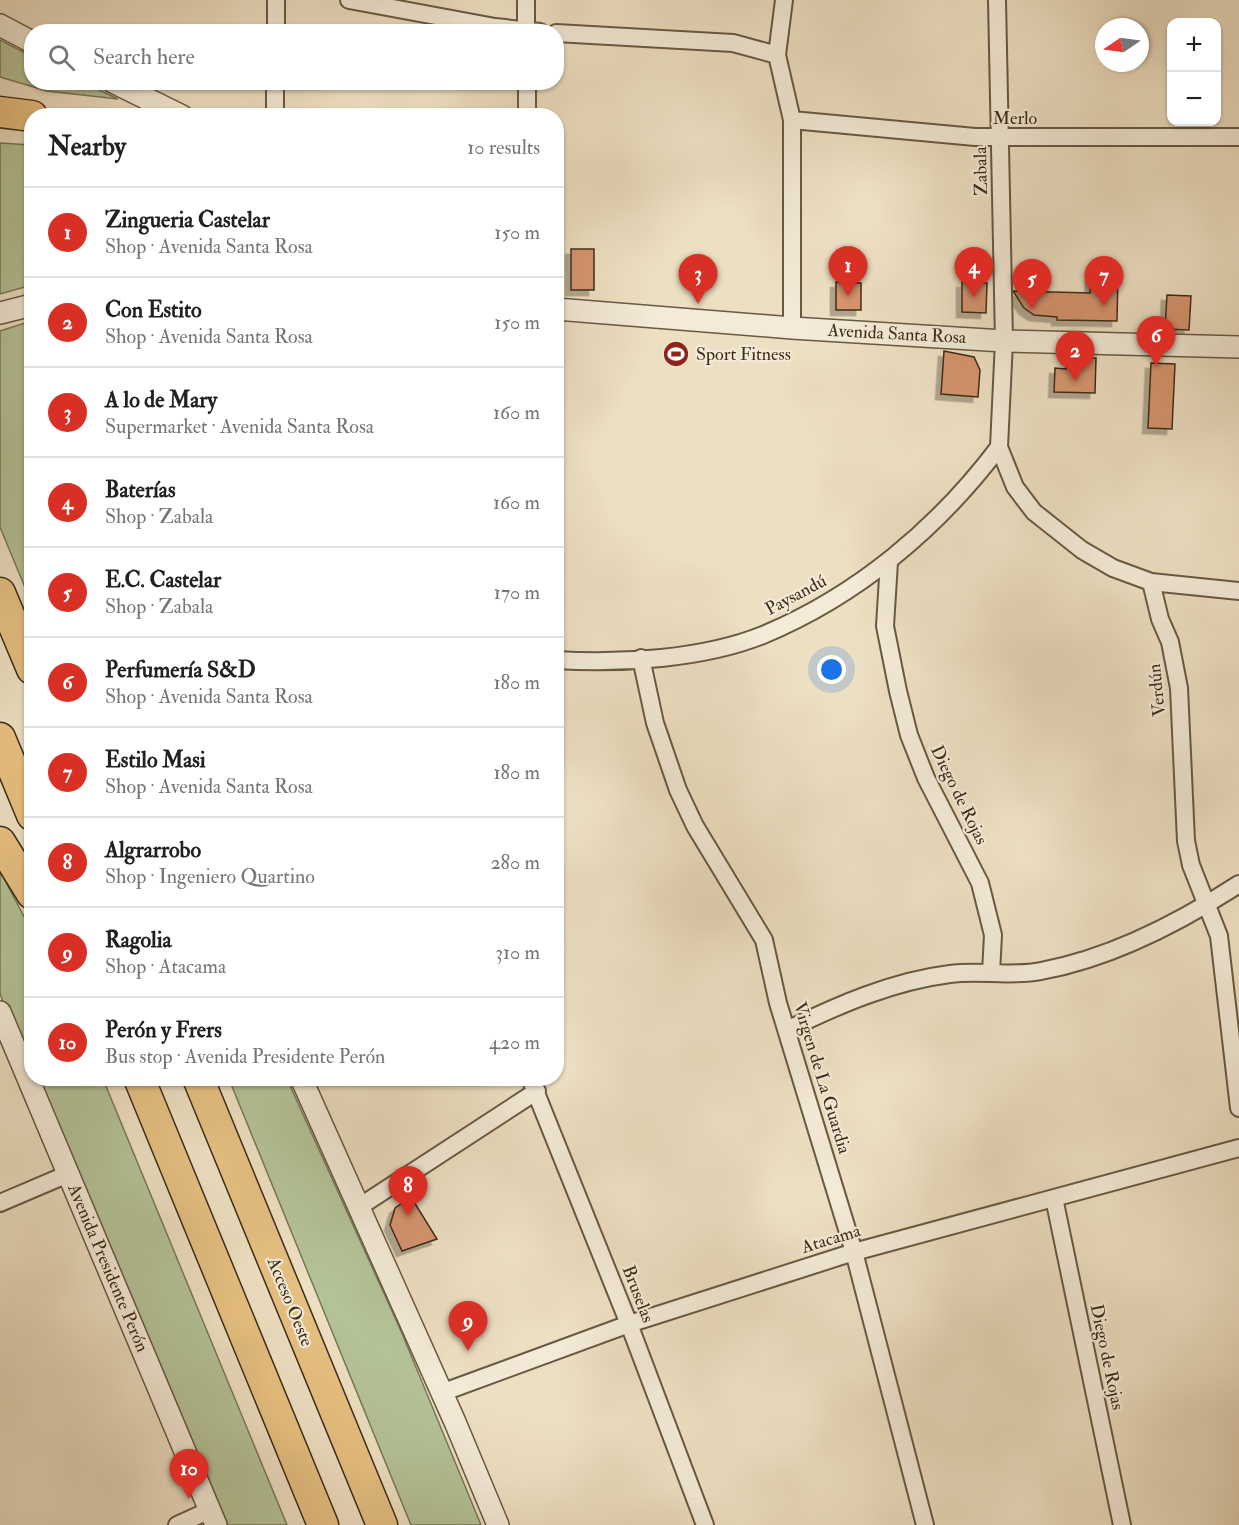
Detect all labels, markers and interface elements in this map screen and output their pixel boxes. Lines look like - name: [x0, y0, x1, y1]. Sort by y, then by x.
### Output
- north arrow: [1095, 18, 1149, 72]
- map controls: [1167, 18, 1221, 126]
- button: +: [1167, 18, 1221, 72]
- search box: [24, 24, 564, 90]
- icon: search: [45, 41, 78, 74]
- text: Search here: [93, 43, 195, 71]
- button: −: [1167, 72, 1221, 126]
- street label: Merlo: [993, 107, 1038, 130]
- text: Nearby: [48, 131, 126, 163]
- text: 10 results: [467, 135, 540, 160]
- street label: Zabala: [969, 146, 993, 196]
- text: Zingueria Castelar: [105, 206, 270, 234]
- text: 1: [64, 220, 71, 245]
- text: 150 m: [494, 220, 540, 245]
- text: Shop · Avenida Santa Rosa: [105, 234, 313, 259]
- pin: 1: [828, 246, 868, 296]
- pin: 4: [954, 248, 994, 297]
- pin: 3: [678, 254, 718, 304]
- pin: 7: [1084, 256, 1124, 306]
- pin: 5: [1012, 260, 1052, 309]
- text: Con Estito: [105, 296, 202, 324]
- text: 2: [62, 310, 73, 335]
- text: 150 m: [494, 310, 540, 335]
- pin: 6: [1136, 316, 1176, 366]
- street label: Avenida Santa Rosa: [826, 319, 967, 349]
- text: Shop · Avenida Santa Rosa: [105, 324, 313, 349]
- pin: 2: [1056, 332, 1094, 381]
- sports icon: Sport Fitness: [661, 339, 691, 369]
- place label: Sport Fitness: [696, 343, 791, 366]
- text: A lo de Mary: [105, 386, 217, 414]
- text: 3: [64, 400, 71, 425]
- text: 160 m: [493, 400, 540, 425]
- text: Supermarket · Avenida Santa Rosa: [105, 414, 374, 439]
- text: Baterías: [105, 476, 175, 504]
- text: 4: [62, 490, 73, 515]
- text: 160 m: [493, 490, 540, 515]
- text: Shop · Zabala: [105, 504, 213, 529]
- text: E.C. Castelar: [105, 566, 221, 594]
- street label: Paysandú: [761, 569, 831, 621]
- text: 5: [63, 580, 72, 605]
- text: 170 m: [494, 580, 540, 605]
- text: Shop · Zabala: [105, 594, 213, 619]
- your location: [817, 655, 846, 684]
- text: Perfumería S&D: [105, 656, 256, 684]
- street label: Verdún: [1143, 663, 1171, 717]
- text: 6: [62, 670, 73, 695]
- text: 180 m: [493, 670, 540, 695]
- text: Shop · Avenida Santa Rosa: [105, 684, 313, 709]
- street label: Diego de Rojas: [925, 742, 993, 848]
- text: Estilo Masi: [105, 746, 206, 774]
- text: 7: [63, 760, 72, 785]
- text: 180 m: [493, 760, 540, 785]
- text: Shop · Avenida Santa Rosa: [105, 774, 313, 799]
- text: Algrarrobo: [105, 836, 201, 864]
- text: 8: [63, 850, 72, 875]
- text: 280 m: [490, 850, 540, 875]
- text: Shop · Ingeniero Quartino: [105, 864, 315, 889]
- text: Ragolia: [105, 926, 172, 954]
- text: 9: [62, 940, 73, 965]
- text: 310 m: [495, 940, 540, 965]
- text: Shop · Atacama: [105, 954, 226, 979]
- street label: Virgen de La Guardia: [788, 999, 856, 1157]
- text: Perón y Frers: [105, 1016, 222, 1044]
- text: 10: [59, 1030, 76, 1055]
- text: 420 m: [489, 1030, 540, 1055]
- text: Bus stop · Avenida Presidente Perón: [105, 1044, 385, 1069]
- pin: 8: [388, 1166, 428, 1216]
- street label: Avenida Presidente Perón: [62, 1180, 154, 1356]
- street label: Atacama: [798, 1219, 864, 1259]
- street label: Acceso Oeste: [261, 1253, 318, 1350]
- street label: Bruselas: [617, 1262, 659, 1326]
- pin: 9: [448, 1302, 488, 1351]
- street label: Diego de Rojas: [1085, 1302, 1129, 1412]
- pin: 10: [170, 1450, 208, 1499]

